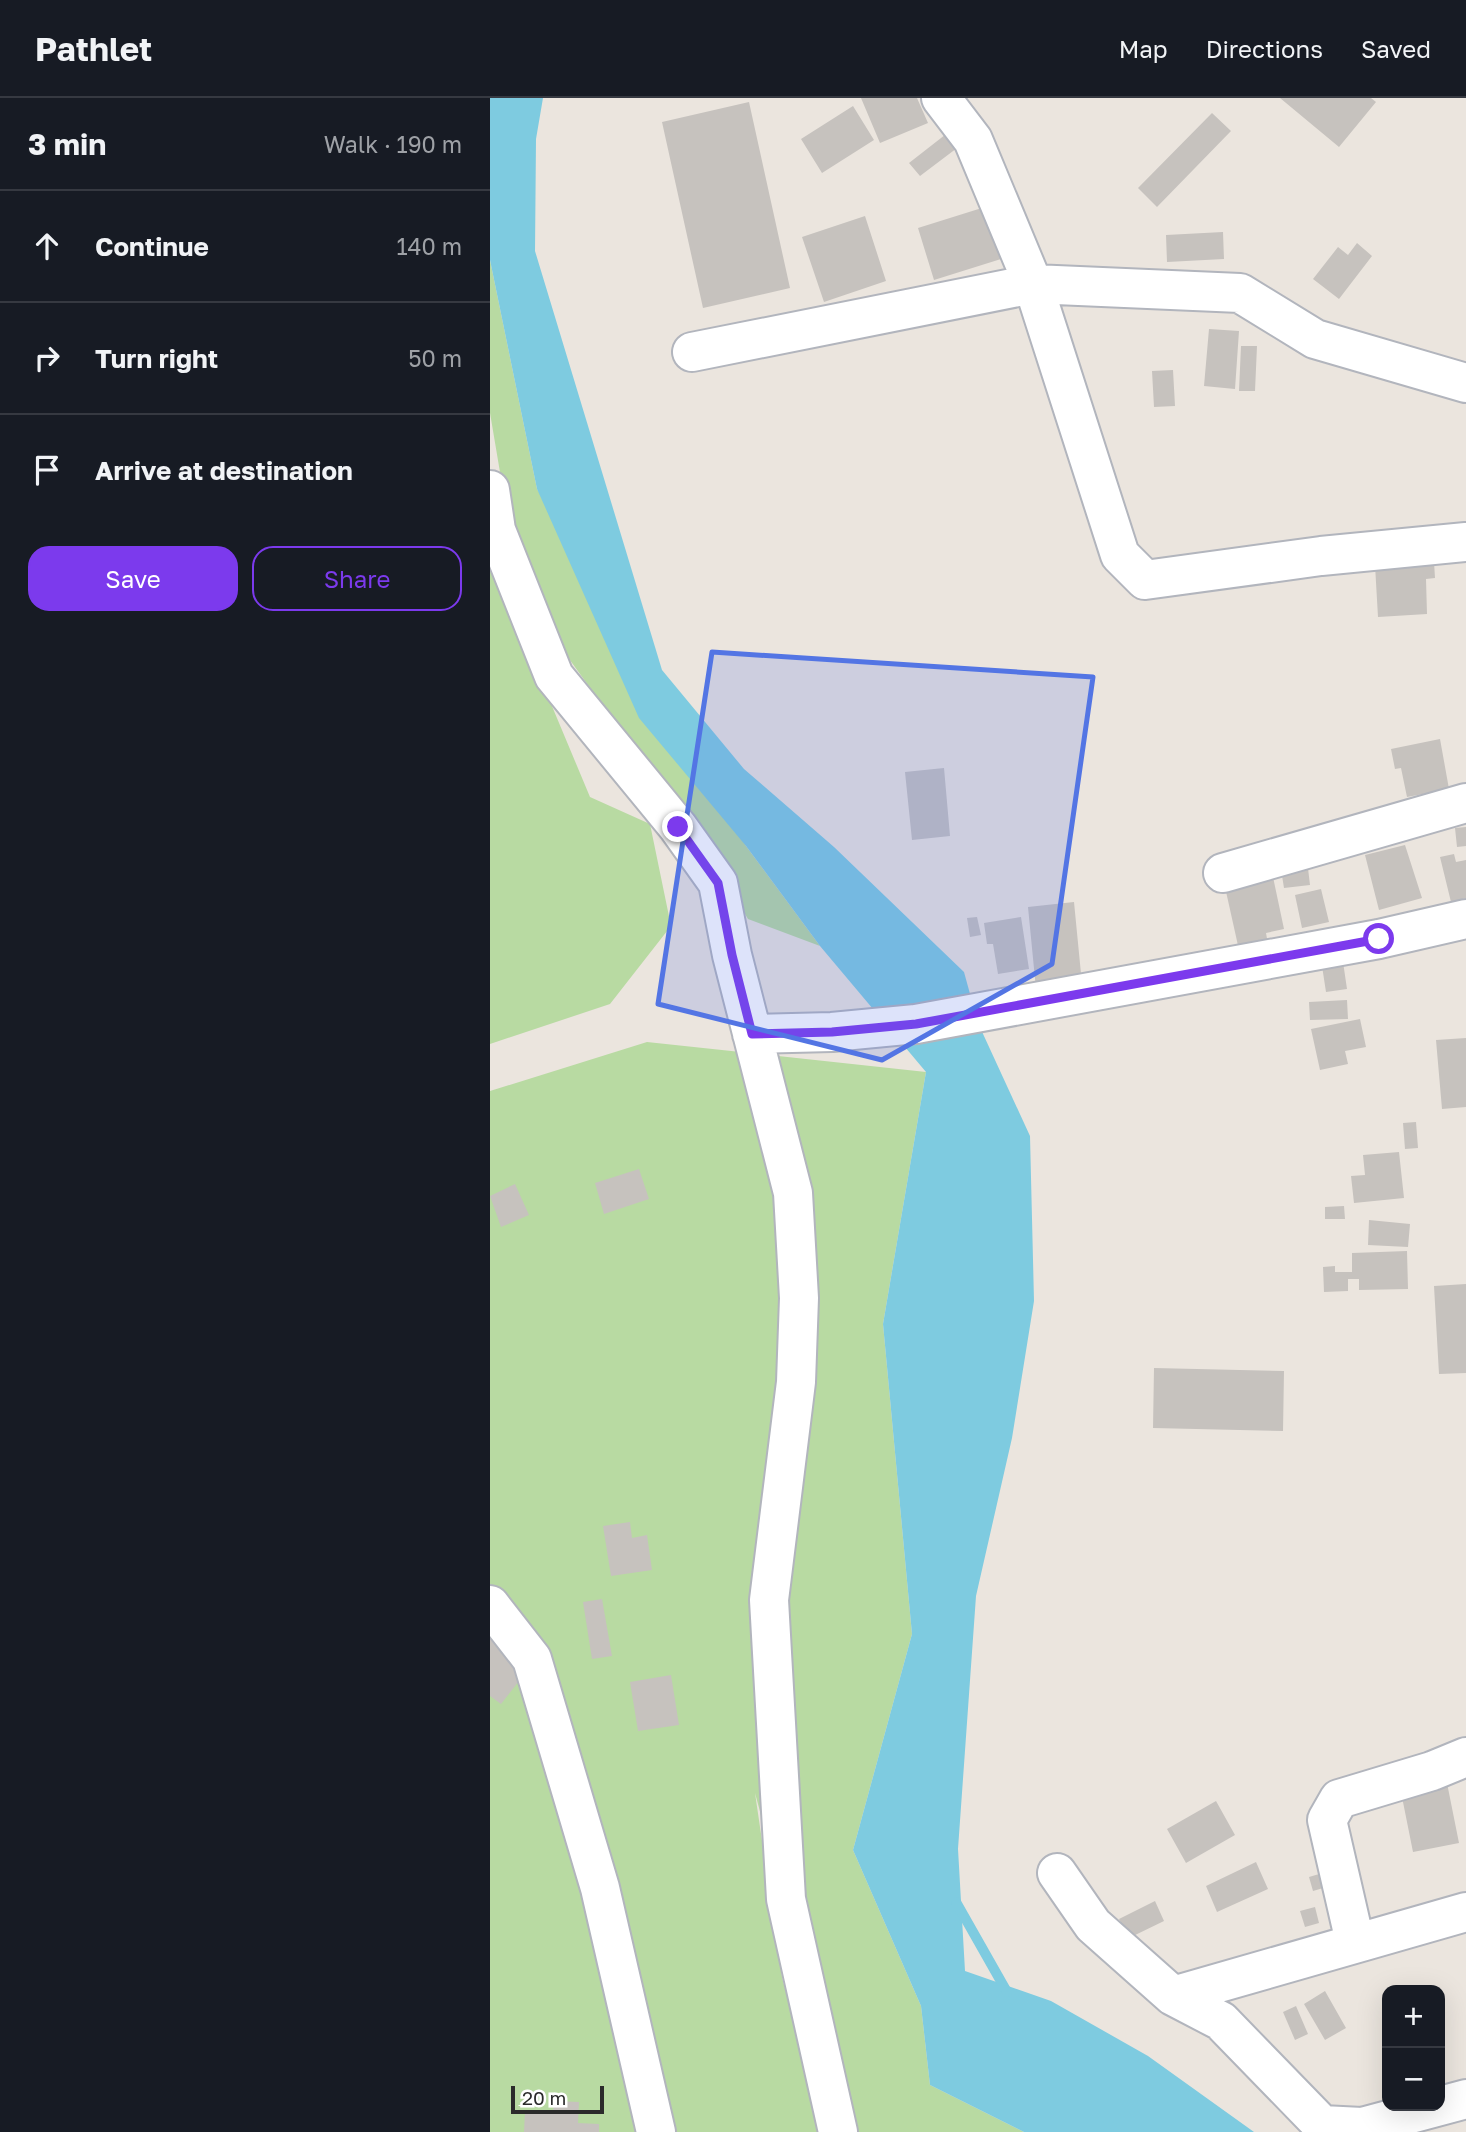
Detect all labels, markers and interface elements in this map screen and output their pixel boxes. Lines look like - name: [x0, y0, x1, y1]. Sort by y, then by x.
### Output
- text: Pathlet: [35, 29, 152, 68]
- text: Map: [1119, 34, 1168, 63]
- text: Directions: [1206, 34, 1323, 63]
- text: Saved: [1361, 34, 1431, 63]
- text: 3 min: [28, 126, 106, 162]
- text: Walk · 190 m: [324, 130, 462, 158]
- icon: ahead: [28, 227, 66, 265]
- text: Continue: [95, 231, 209, 262]
- text: 140 m: [396, 232, 462, 260]
- icon: right: [28, 339, 66, 377]
- text: Turn right: [95, 343, 218, 374]
- text: 50 m: [408, 344, 462, 372]
- icon: arrive: [28, 451, 66, 489]
- text: Arrive at destination: [95, 455, 353, 486]
- button: Save: [28, 546, 238, 611]
- button: Share: [252, 546, 462, 611]
- route end: [662, 811, 693, 842]
- route start: [1363, 923, 1394, 954]
- map controls: [1382, 1985, 1445, 2111]
- button: +: [1382, 1985, 1445, 2048]
- button: −: [1382, 2048, 1445, 2111]
- scale bar: [511, 2083, 604, 2115]
- text: 20 m: [522, 2086, 566, 2109]

